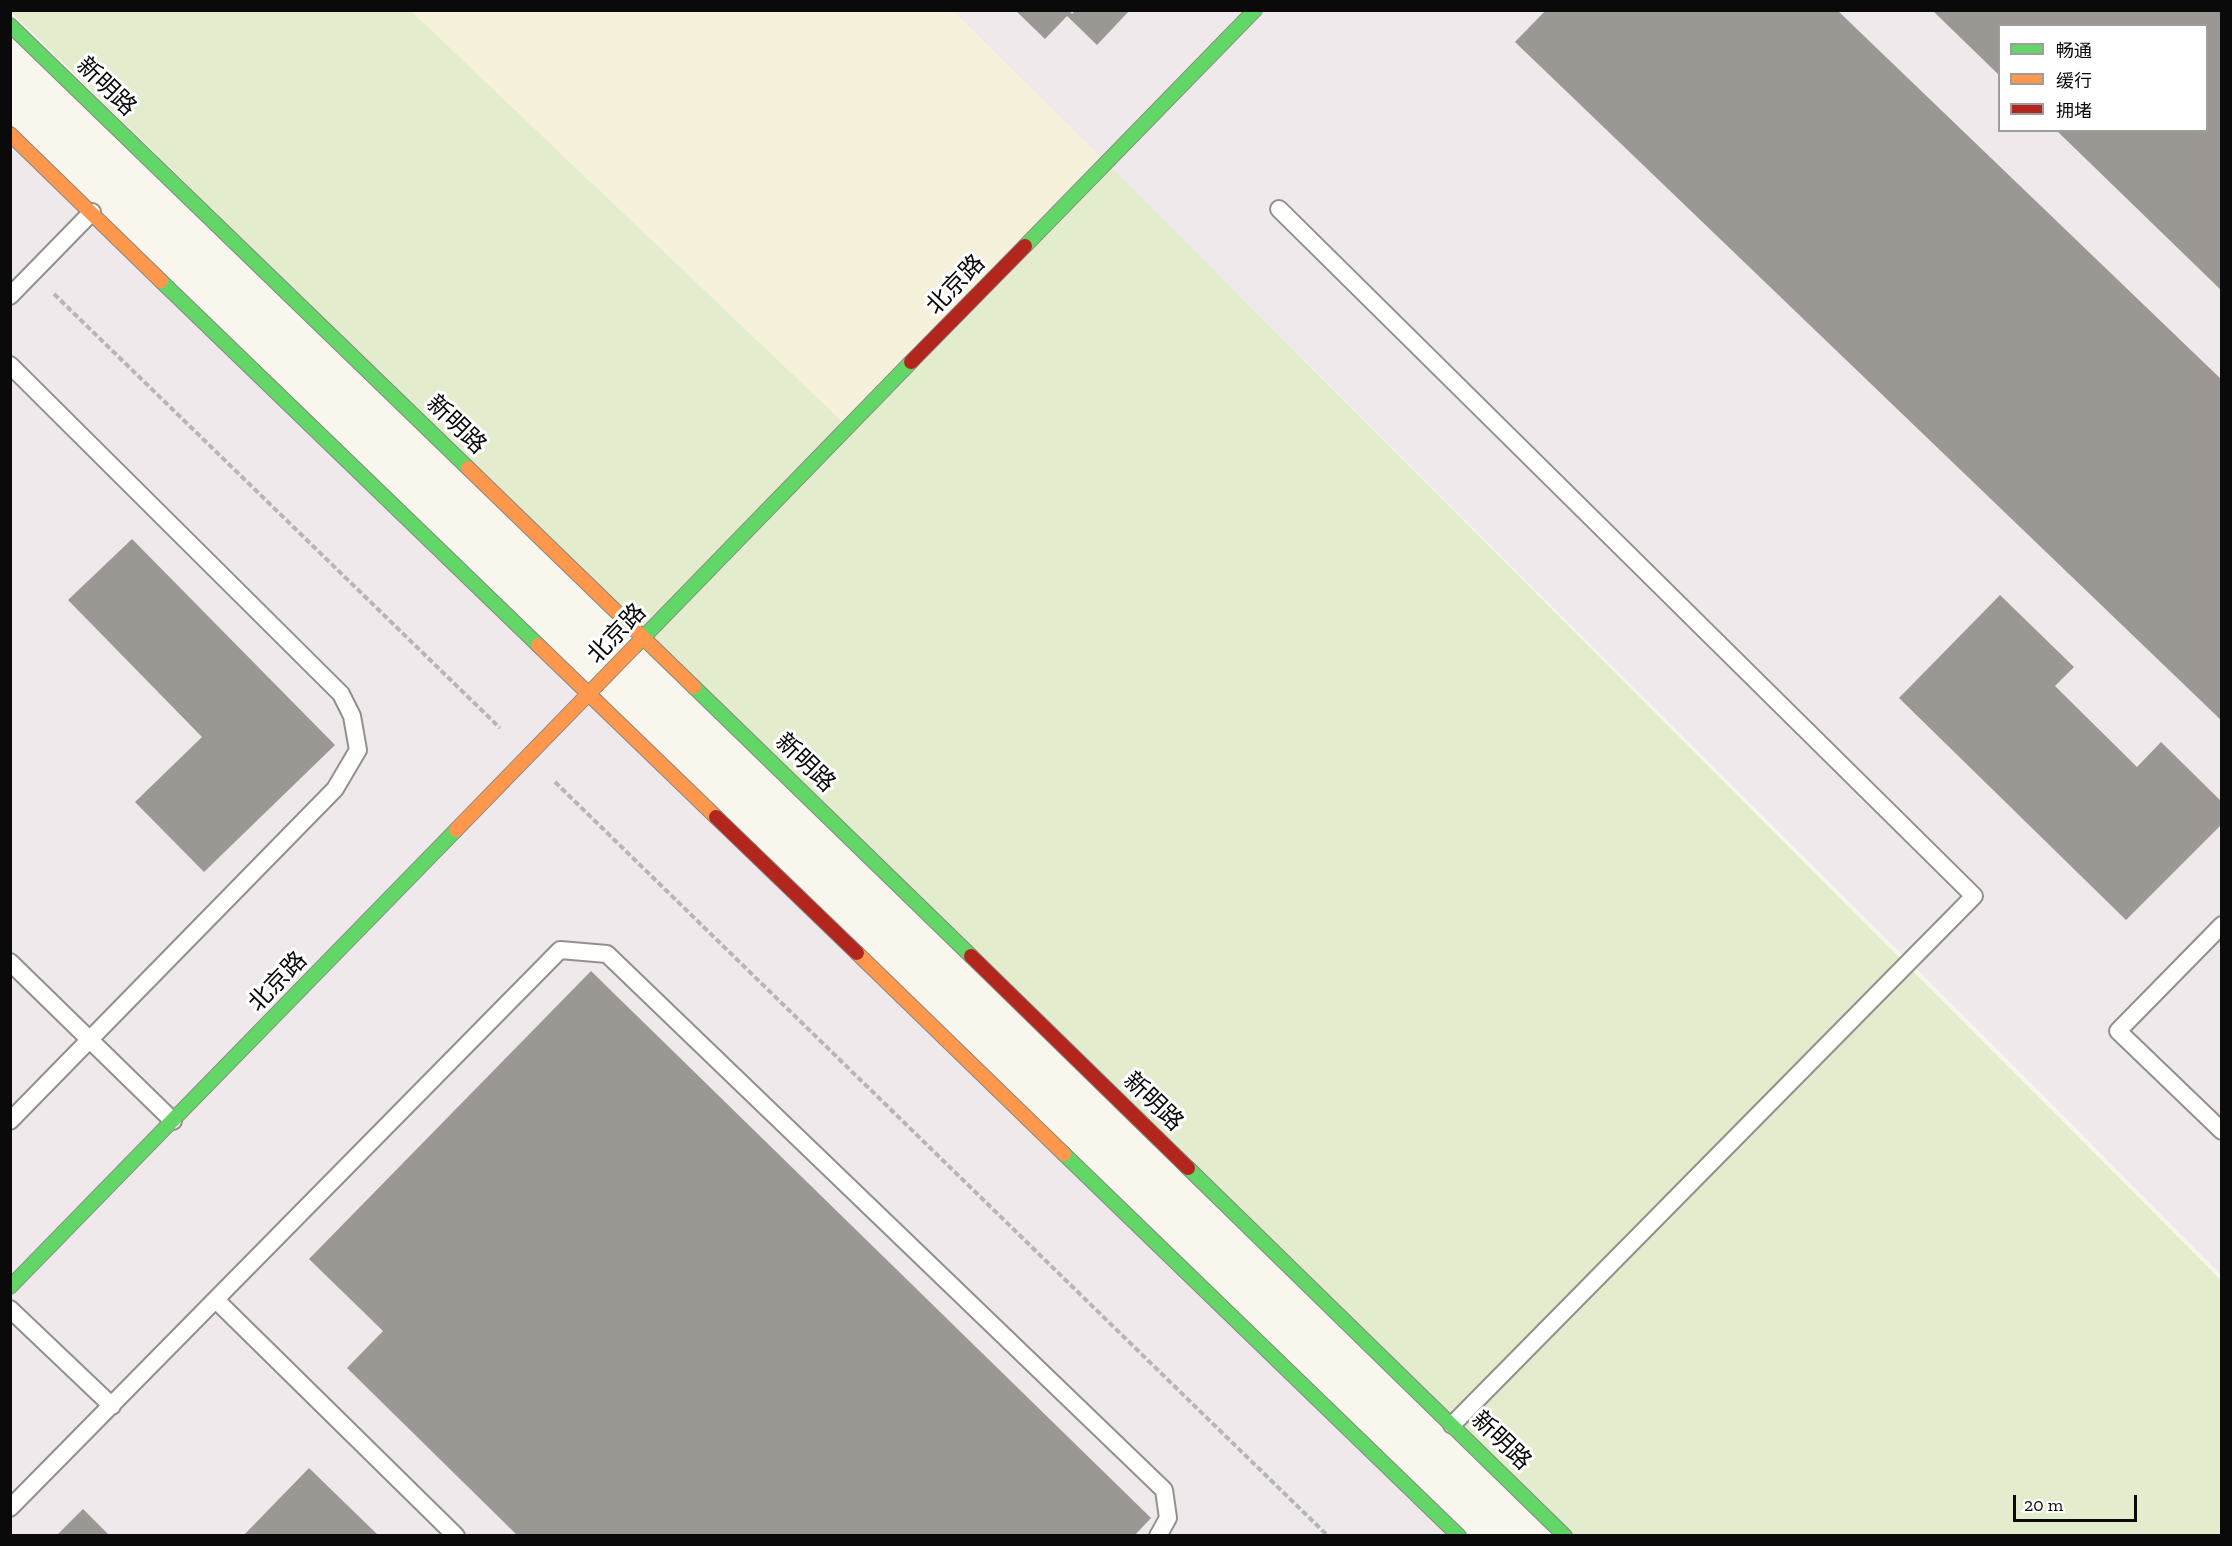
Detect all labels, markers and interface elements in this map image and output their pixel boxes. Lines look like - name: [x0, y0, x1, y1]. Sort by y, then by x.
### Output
- legend: [1998, 24, 2208, 132]
- text: 畅通: [2056, 40, 2092, 62]
- street label: 新明路: [70, 52, 142, 122]
- text: 缓行: [2056, 70, 2092, 92]
- text: 拥堵: [2056, 100, 2092, 122]
- street label: 北京路: [921, 249, 991, 321]
- street label: 新明路: [420, 390, 492, 460]
- street label: 北京路: [582, 598, 652, 670]
- street label: 新明路: [769, 728, 841, 798]
- street label: 北京路: [243, 946, 313, 1018]
- street label: 新明路: [1117, 1067, 1189, 1137]
- street label: 新明路: [1465, 1406, 1537, 1476]
- scale bar: [2016, 1483, 2140, 1521]
- text: 20 m: [2024, 1494, 2063, 1516]

